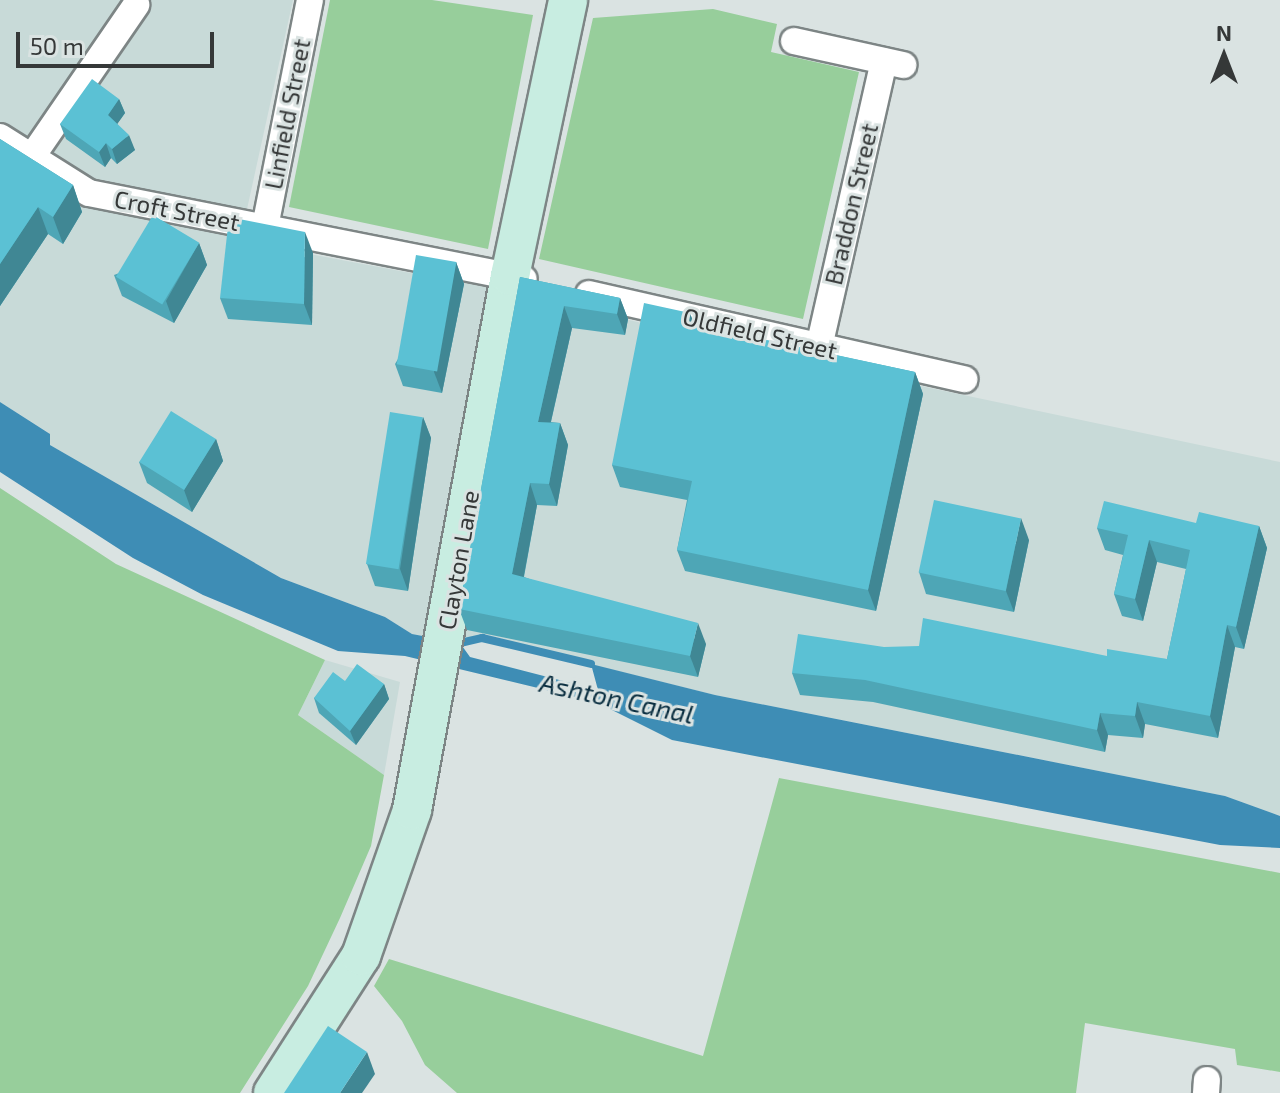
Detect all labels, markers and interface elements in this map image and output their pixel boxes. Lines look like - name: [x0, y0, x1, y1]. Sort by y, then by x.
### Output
- scale bar: [20, 16, 218, 66]
- north arrow: [1184, 16, 1264, 96]
- text: N: [1216, 19, 1232, 45]
- text: 50 m: [30, 31, 84, 60]
- street label: Linfield Street: [258, 36, 316, 192]
- street label: Braddon Street: [818, 120, 884, 288]
- street label: Croft Street: [112, 184, 242, 236]
- street label: Oldfield Street: [680, 301, 840, 365]
- street label: Clayton Lane: [432, 488, 484, 632]
- water label: Ashton Canal: [537, 666, 697, 730]

